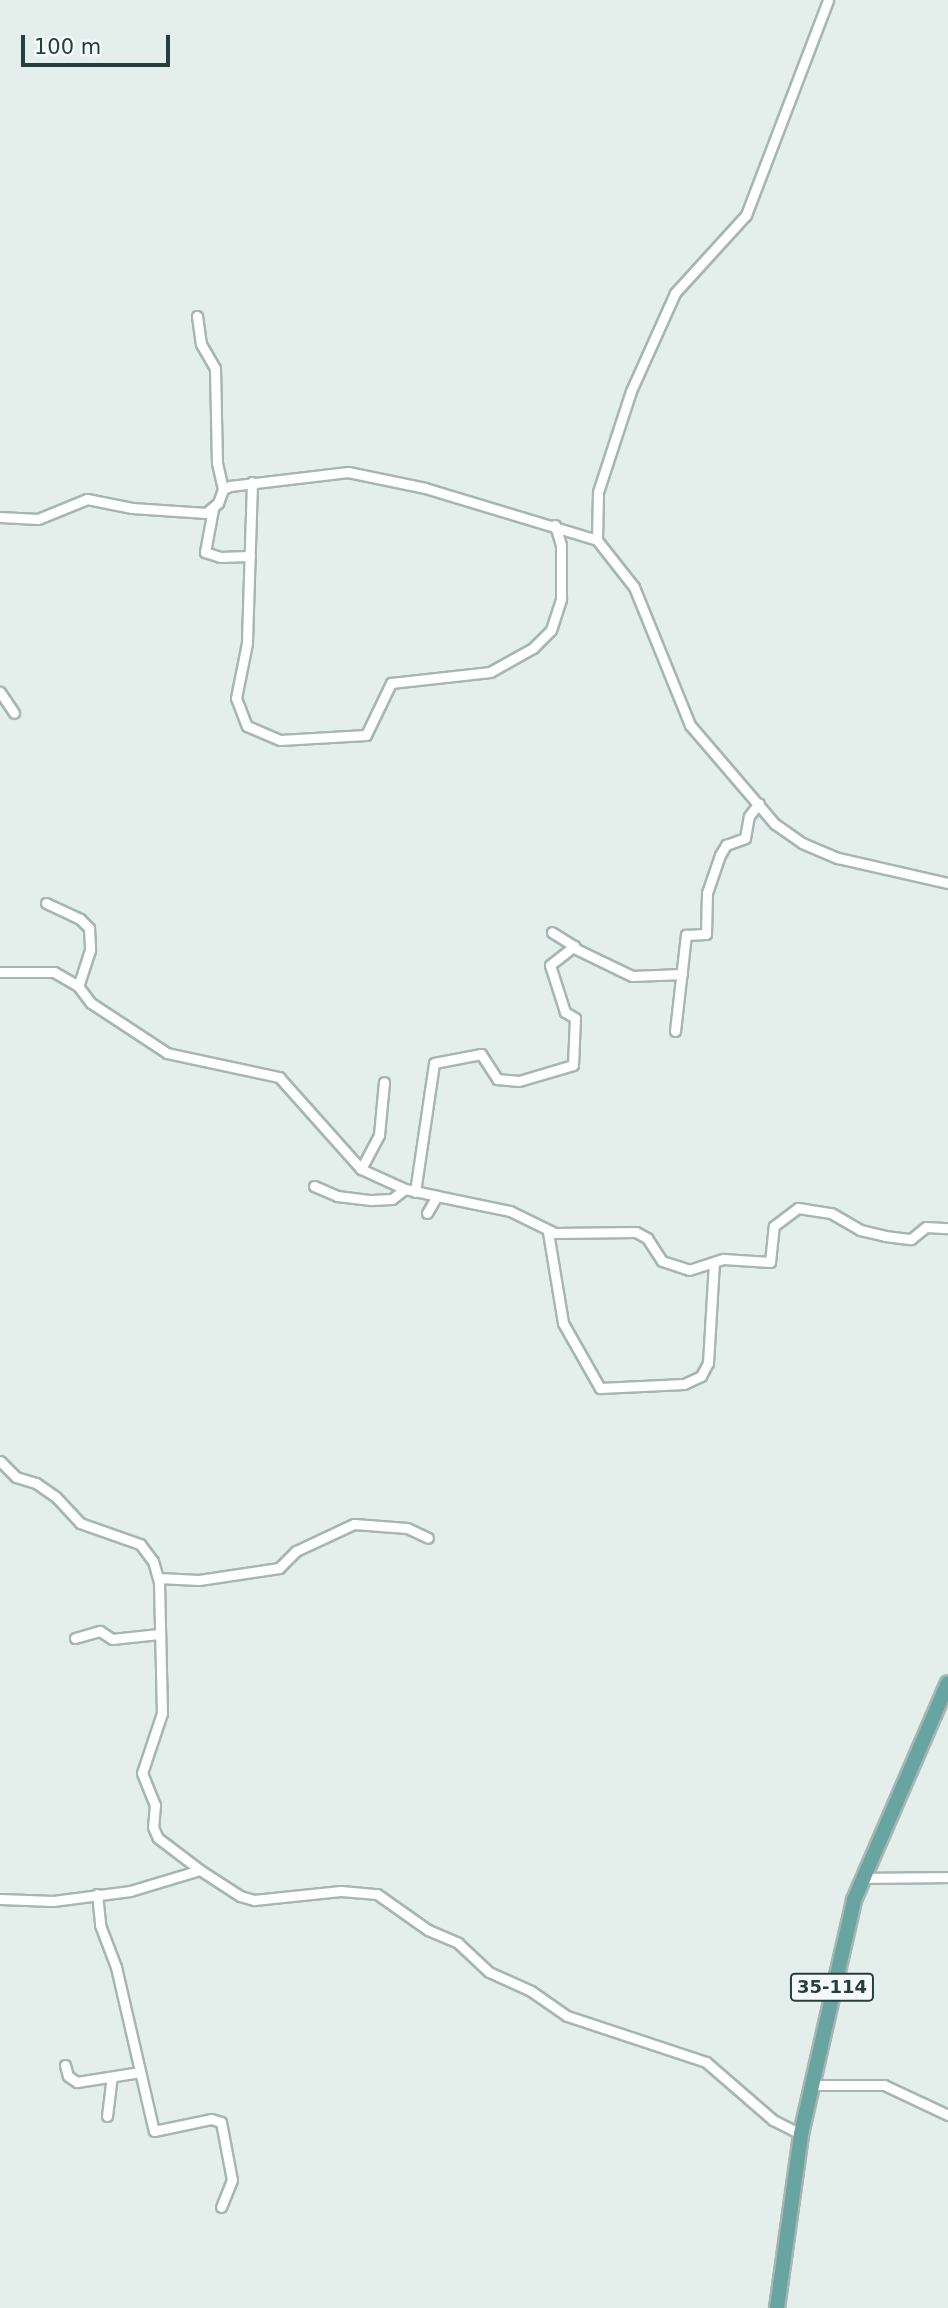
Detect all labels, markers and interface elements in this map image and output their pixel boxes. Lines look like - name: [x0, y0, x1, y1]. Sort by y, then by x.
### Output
- scale bar: [24, 21, 173, 65]
- text: 100 m: [34, 35, 101, 59]
- road number: 35-114: [788, 1972, 876, 2001]

